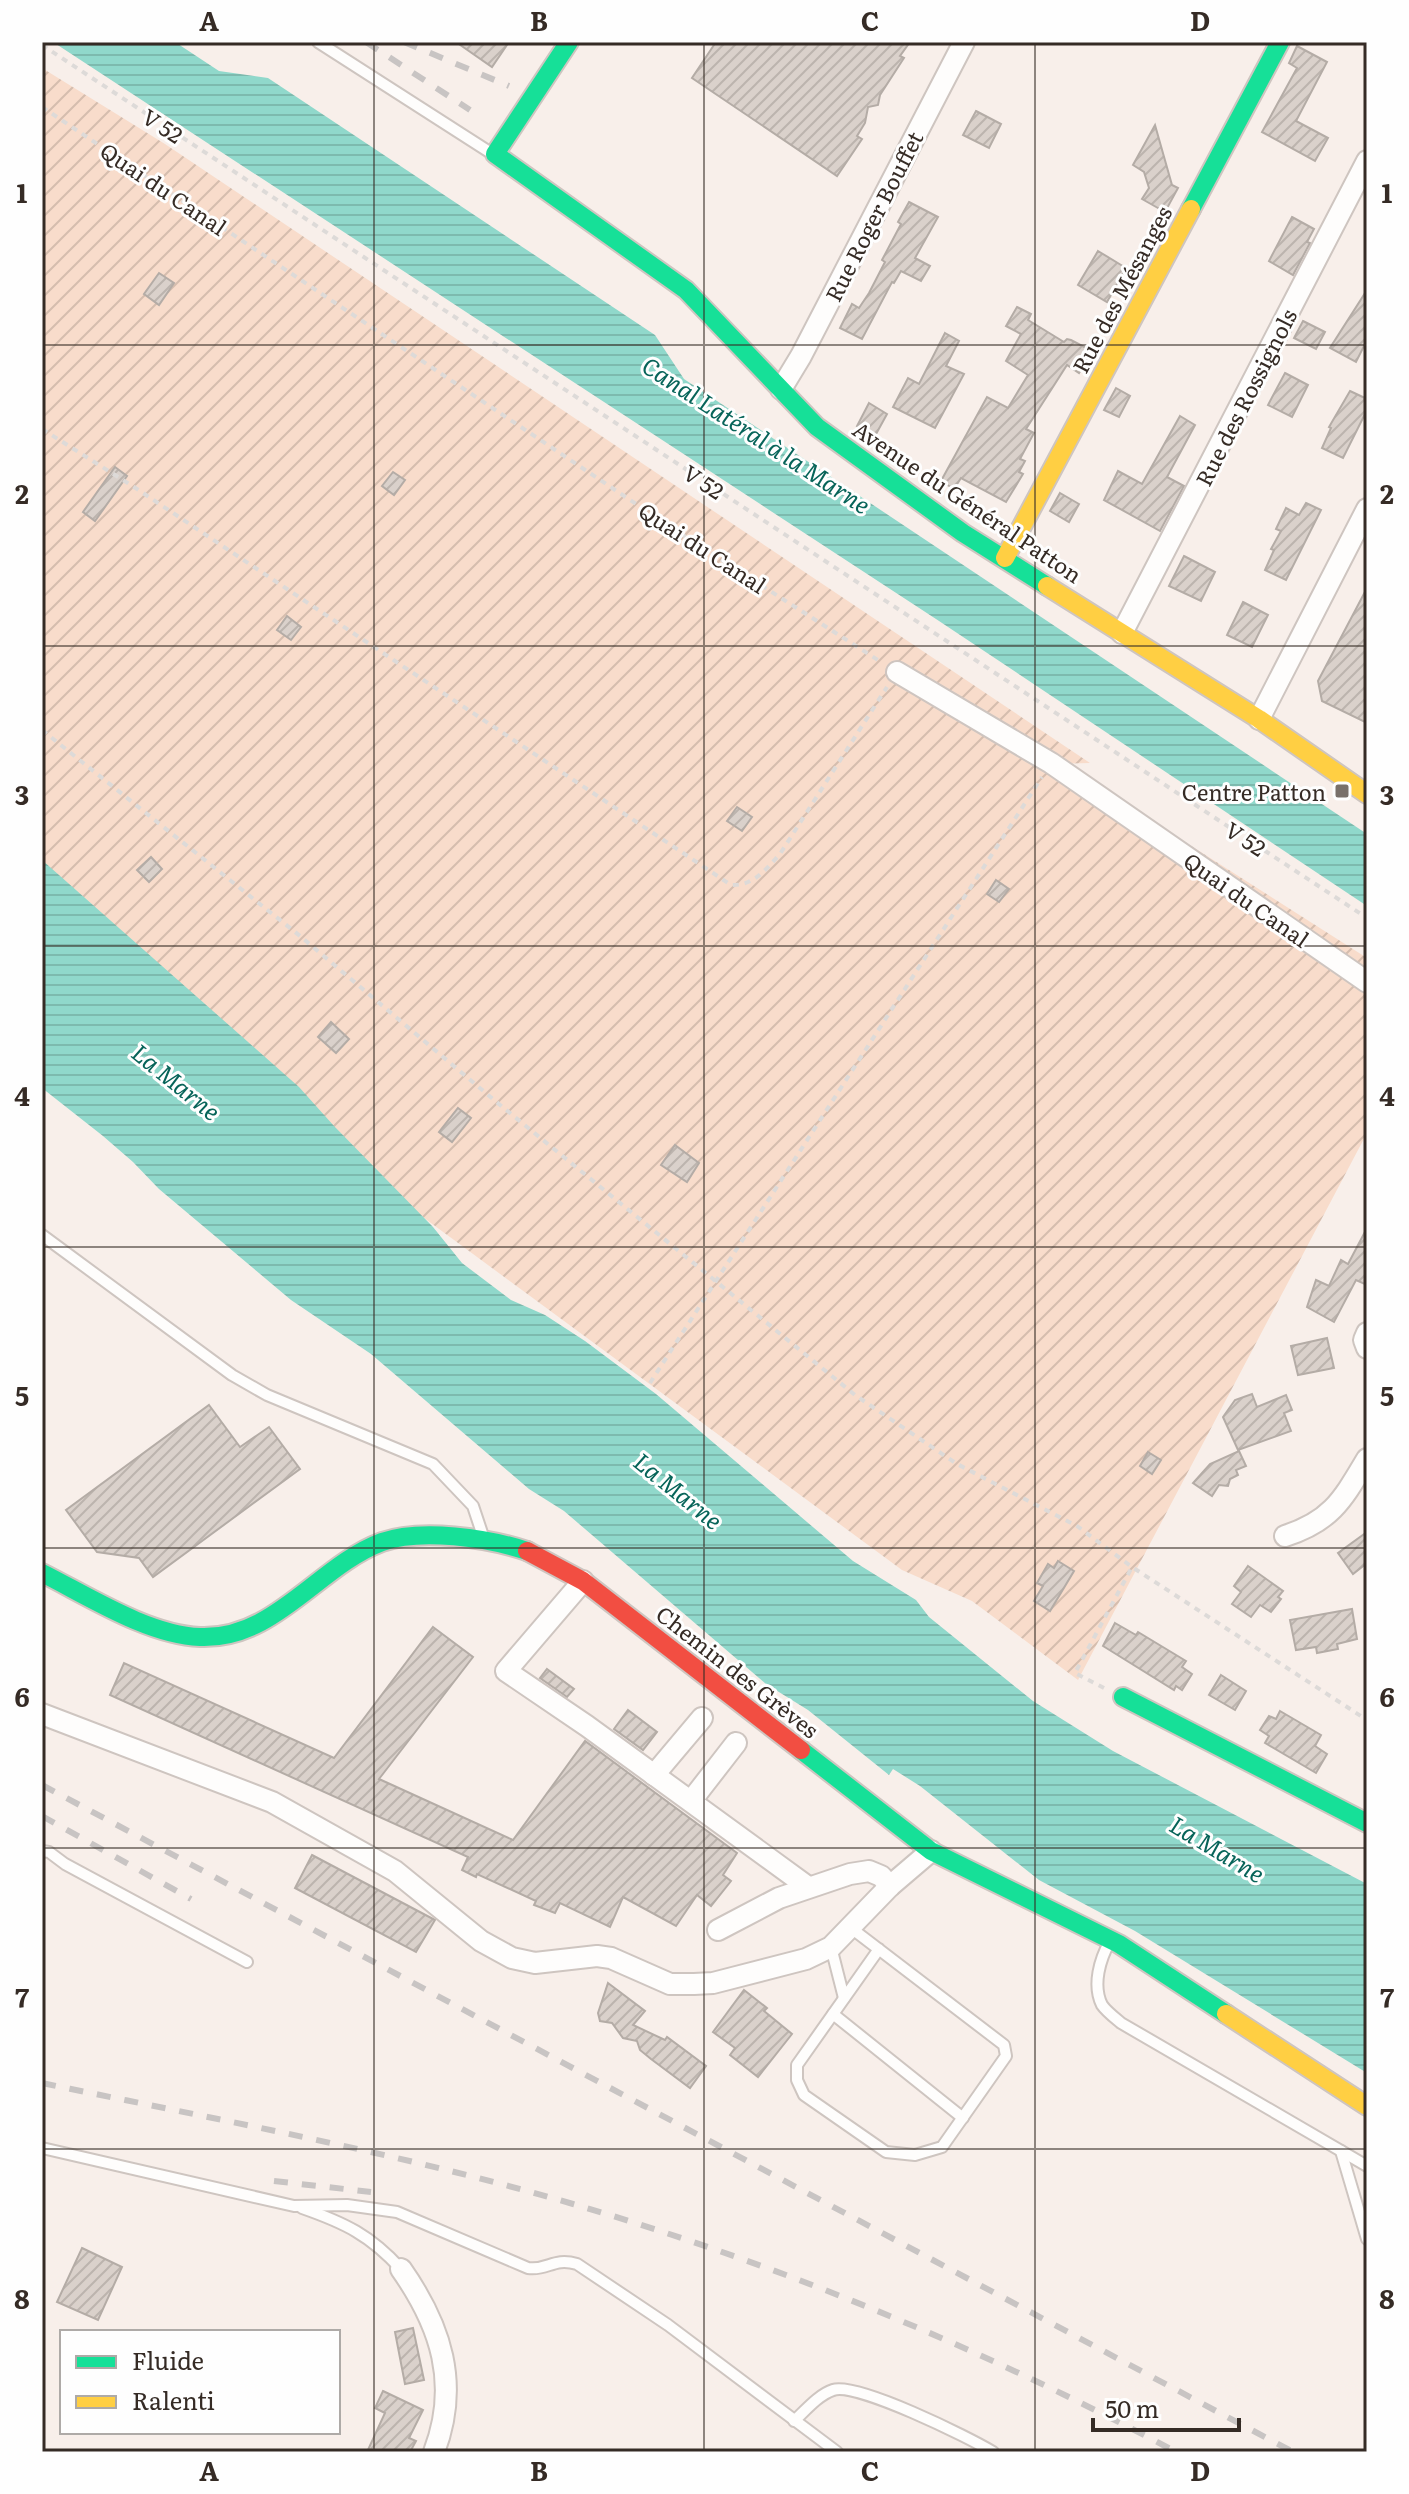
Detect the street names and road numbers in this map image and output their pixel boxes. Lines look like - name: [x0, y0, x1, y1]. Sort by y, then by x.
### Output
- street label: V 52: [136, 100, 190, 150]
- street label: Rue Roger Bouffet: [816, 125, 930, 307]
- street label: Quai du Canal: [94, 133, 234, 243]
- street label: Rue des Mésanges: [1063, 199, 1179, 378]
- street label: Rue des Rossignols: [1186, 303, 1304, 491]
- street label: Avenue du Général Patton: [847, 412, 1089, 590]
- street label: V 52: [677, 456, 731, 506]
- street label: Quai du Canal: [633, 493, 773, 601]
- street label: V 52: [1219, 813, 1273, 863]
- street label: Quai du Canal: [1178, 844, 1316, 954]
- street label: Chemin des Grèves: [650, 1597, 826, 1745]

